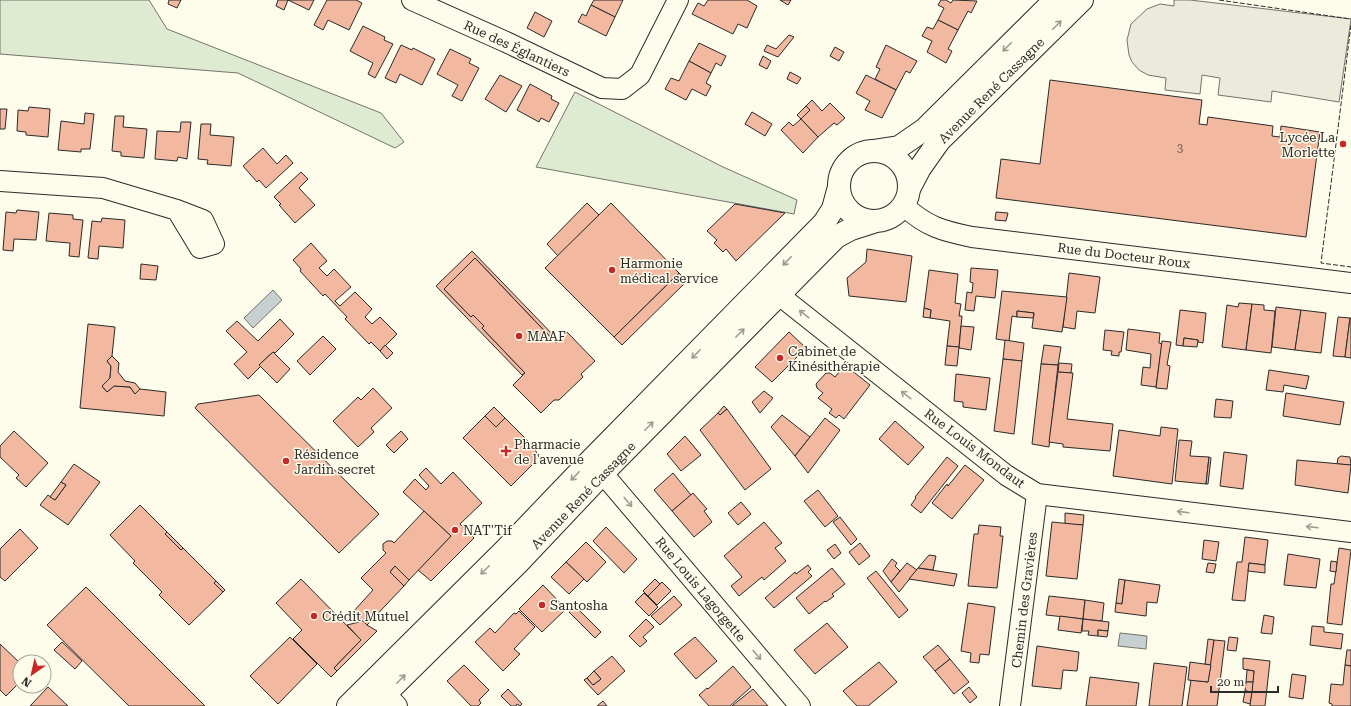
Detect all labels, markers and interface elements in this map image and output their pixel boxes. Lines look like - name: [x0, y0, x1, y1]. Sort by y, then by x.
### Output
- street label: Rue des Églantiers: [461, 16, 573, 80]
- one-way arrow: [1052, 20, 1062, 29]
- street label: Avenue René Cassagne: [935, 34, 1047, 146]
- one-way arrow: [1002, 42, 1012, 52]
- place label: Lycée La Morlette: [1280, 130, 1335, 160]
- marker: Lycée La Morlette: [1338, 139, 1348, 149]
- house number: 3: [1177, 142, 1183, 155]
- street label: Rue du Docteur Roux: [1057, 240, 1192, 271]
- place label: Harmonie médical service: [620, 256, 718, 286]
- one-way arrow: [782, 256, 792, 266]
- marker: Harmonie médical service: [607, 265, 617, 275]
- one-way arrow: [798, 310, 809, 319]
- place label: MAAF: [527, 329, 566, 344]
- one-way arrow: [735, 329, 745, 338]
- marker: MAAF: [514, 331, 524, 341]
- place label: Cabinet de Kinésithérapie: [788, 344, 880, 374]
- one-way arrow: [691, 349, 701, 359]
- marker: Cabinet de Kinésithérapie: [775, 353, 785, 363]
- one-way arrow: [900, 391, 911, 400]
- street label: Rue Louis Mondaut: [921, 406, 1028, 491]
- one-way arrow: [644, 421, 654, 431]
- place label: Pharmacie de l'avenue: [514, 437, 584, 467]
- street label: Avenue René Cassagne: [528, 439, 639, 552]
- marker: Pharmacie de l'avenue: [501, 446, 511, 456]
- place label: Résidence Jardin secret: [294, 447, 375, 477]
- marker: Résidence Jardin secret: [281, 456, 291, 466]
- one-way arrow: [571, 471, 580, 481]
- one-way arrow: [624, 497, 633, 507]
- one-way arrow: [1177, 508, 1190, 516]
- place label: NAT'Tif: [463, 523, 513, 538]
- one-way arrow: [1306, 523, 1319, 531]
- marker: NAT'Tif: [450, 525, 460, 535]
- street label: Chemin des Gravières: [1009, 531, 1040, 669]
- street label: Rue Louis Lagorgette: [653, 534, 749, 645]
- one-way arrow: [480, 565, 490, 575]
- place label: Santosha: [550, 598, 608, 613]
- marker: Santosha: [537, 600, 547, 610]
- place label: Crédit Mutuel: [322, 609, 409, 624]
- marker: Crédit Mutuel: [309, 611, 319, 621]
- one-way arrow: [752, 650, 761, 660]
- north arrow: [12, 654, 52, 694]
- scale bar: [1211, 668, 1278, 694]
- text: N: [19, 674, 34, 690]
- one-way arrow: [396, 674, 406, 684]
- text: 20 m: [1217, 675, 1244, 689]

